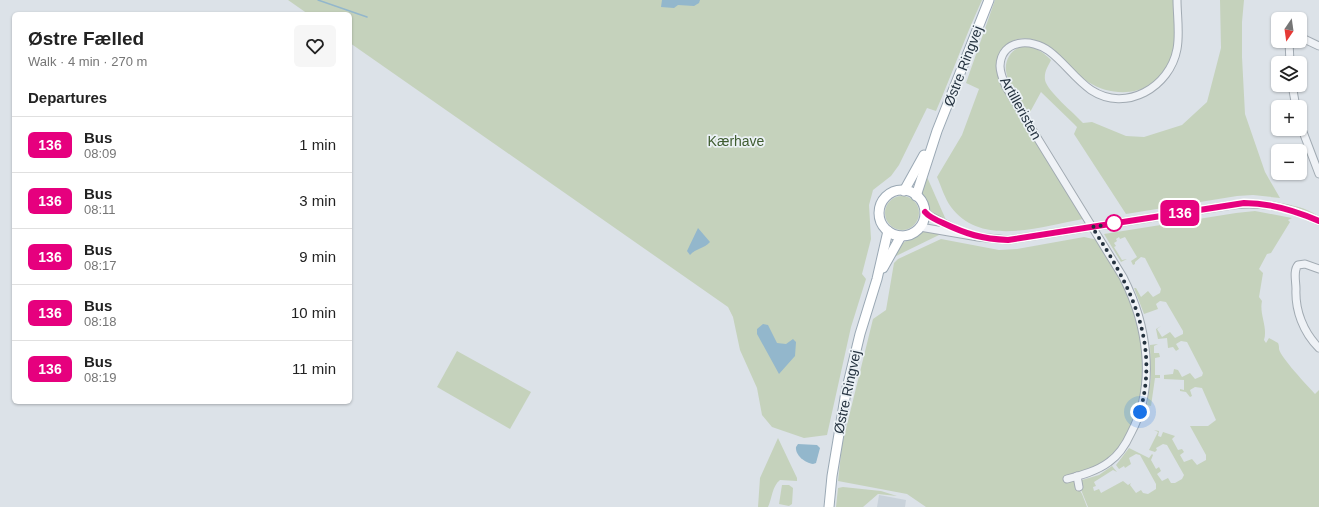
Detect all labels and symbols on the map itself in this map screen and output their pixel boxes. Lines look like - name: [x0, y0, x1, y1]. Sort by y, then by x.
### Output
- north arrow: [1271, 12, 1307, 48]
- street label: Østre Ringvej: [940, 24, 986, 108]
- street label: Artilleristen: [997, 74, 1045, 142]
- park label: Kærhave: [708, 133, 765, 149]
- line badge: 136: [1157, 200, 1203, 226]
- unlabelled marker: [1105, 214, 1123, 232]
- street label: Østre Ringvej: [830, 349, 864, 435]
- your location: [1130, 402, 1150, 422]

